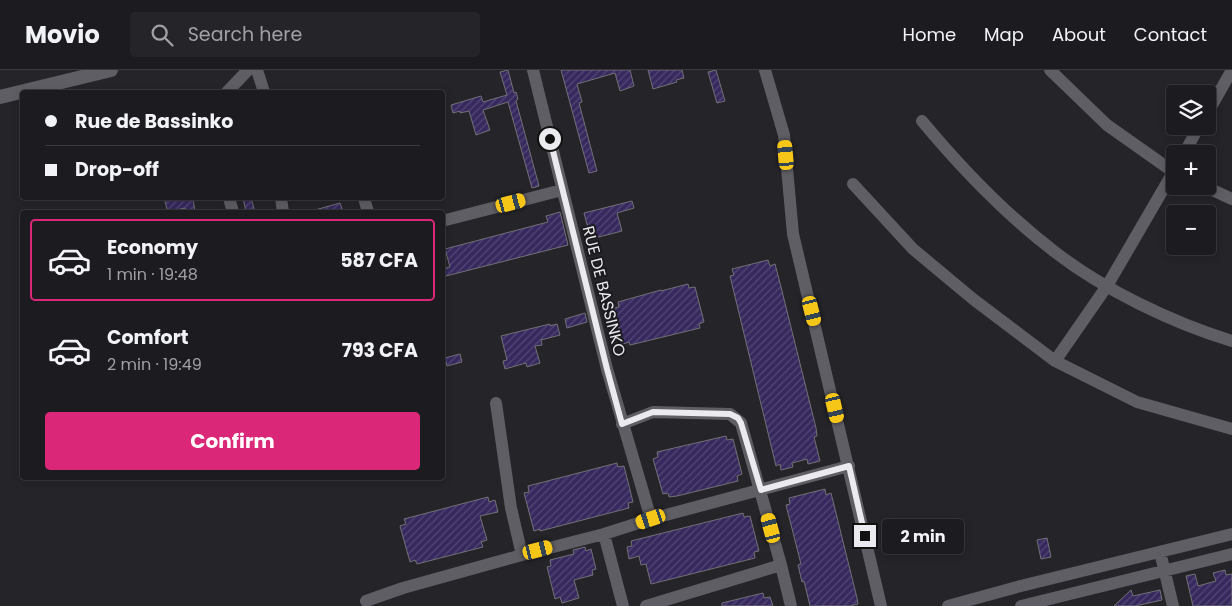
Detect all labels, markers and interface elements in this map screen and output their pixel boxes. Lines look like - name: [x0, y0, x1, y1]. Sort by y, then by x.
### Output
- search box: [130, 12, 480, 57]
- text: Movio: [25, 18, 100, 51]
- icon: search: [148, 21, 176, 49]
- text: Search here: [188, 21, 302, 48]
- text: Home: [902, 22, 956, 47]
- text: Map: [984, 22, 1024, 47]
- text: About: [1052, 22, 1106, 47]
- text: Contact: [1134, 22, 1207, 47]
- map controls: [1166, 85, 1216, 255]
- button: layers: [1166, 85, 1216, 135]
- text: Rue de Bassinko: [75, 108, 233, 135]
- route start: [539, 128, 561, 150]
- car: [777, 139, 794, 171]
- button: +: [1166, 145, 1216, 195]
- text: Drop-off: [75, 156, 159, 183]
- car: [494, 192, 527, 214]
- button: −: [1166, 205, 1216, 255]
- street label: RUE DE BASSINKO: [577, 223, 631, 359]
- text: Economy: [107, 234, 198, 261]
- icon: car: [47, 238, 92, 283]
- text: 587 CFA: [340, 247, 418, 274]
- text: 1 min · 19:48: [107, 263, 198, 286]
- car: [801, 295, 822, 327]
- text: Comfort: [107, 324, 189, 351]
- icon: car: [47, 328, 92, 373]
- text: 793 CFA: [342, 337, 418, 364]
- text: 2 min · 19:49: [107, 353, 202, 376]
- car: [824, 392, 845, 424]
- button: Confirm: [45, 412, 420, 470]
- car: [634, 507, 667, 531]
- car: [759, 512, 782, 544]
- callout: 2 min: [882, 518, 965, 554]
- route end: [854, 525, 876, 547]
- text: 2 min: [901, 525, 945, 548]
- car: [521, 539, 554, 561]

